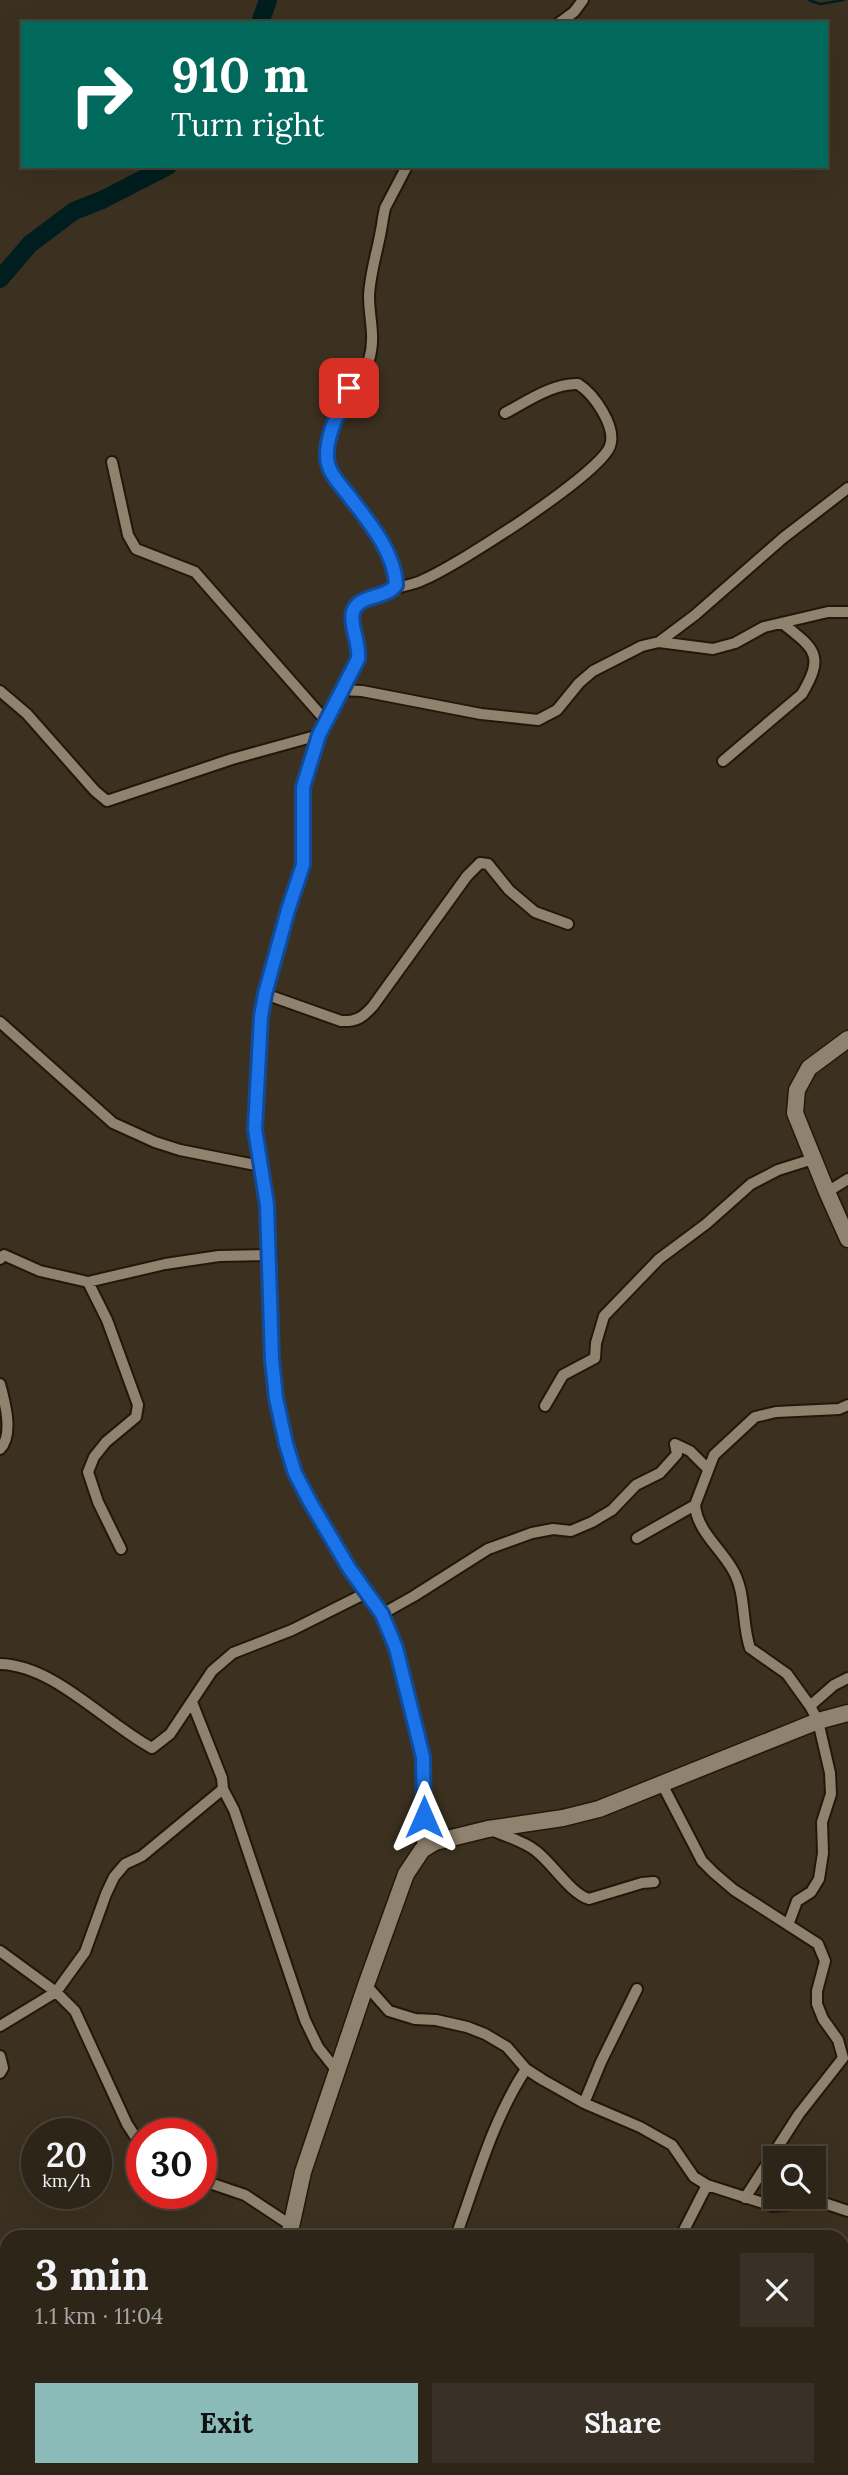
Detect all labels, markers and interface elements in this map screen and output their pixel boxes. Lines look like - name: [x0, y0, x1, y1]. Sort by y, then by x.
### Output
- text: 910 m: [171, 43, 308, 105]
- icon: right: [56, 49, 147, 140]
- text: Turn right: [171, 104, 324, 145]
- pin: [319, 358, 379, 418]
- icon: arrive: [330, 369, 368, 407]
- position arrow: [387, 1780, 461, 1854]
- speed limit sign: 30: [126, 2118, 217, 2209]
- text: 20: [46, 2132, 87, 2177]
- map controls: [763, 2146, 826, 2209]
- button: search: [763, 2146, 826, 2209]
- text: km/h: [42, 2169, 91, 2192]
- text: 3 min: [35, 2248, 149, 2302]
- button: close: [740, 2253, 814, 2327]
- text: 1.1 km · 11:04: [35, 2301, 163, 2330]
- button: Exit: [35, 2383, 418, 2463]
- button: Share: [432, 2383, 814, 2463]

